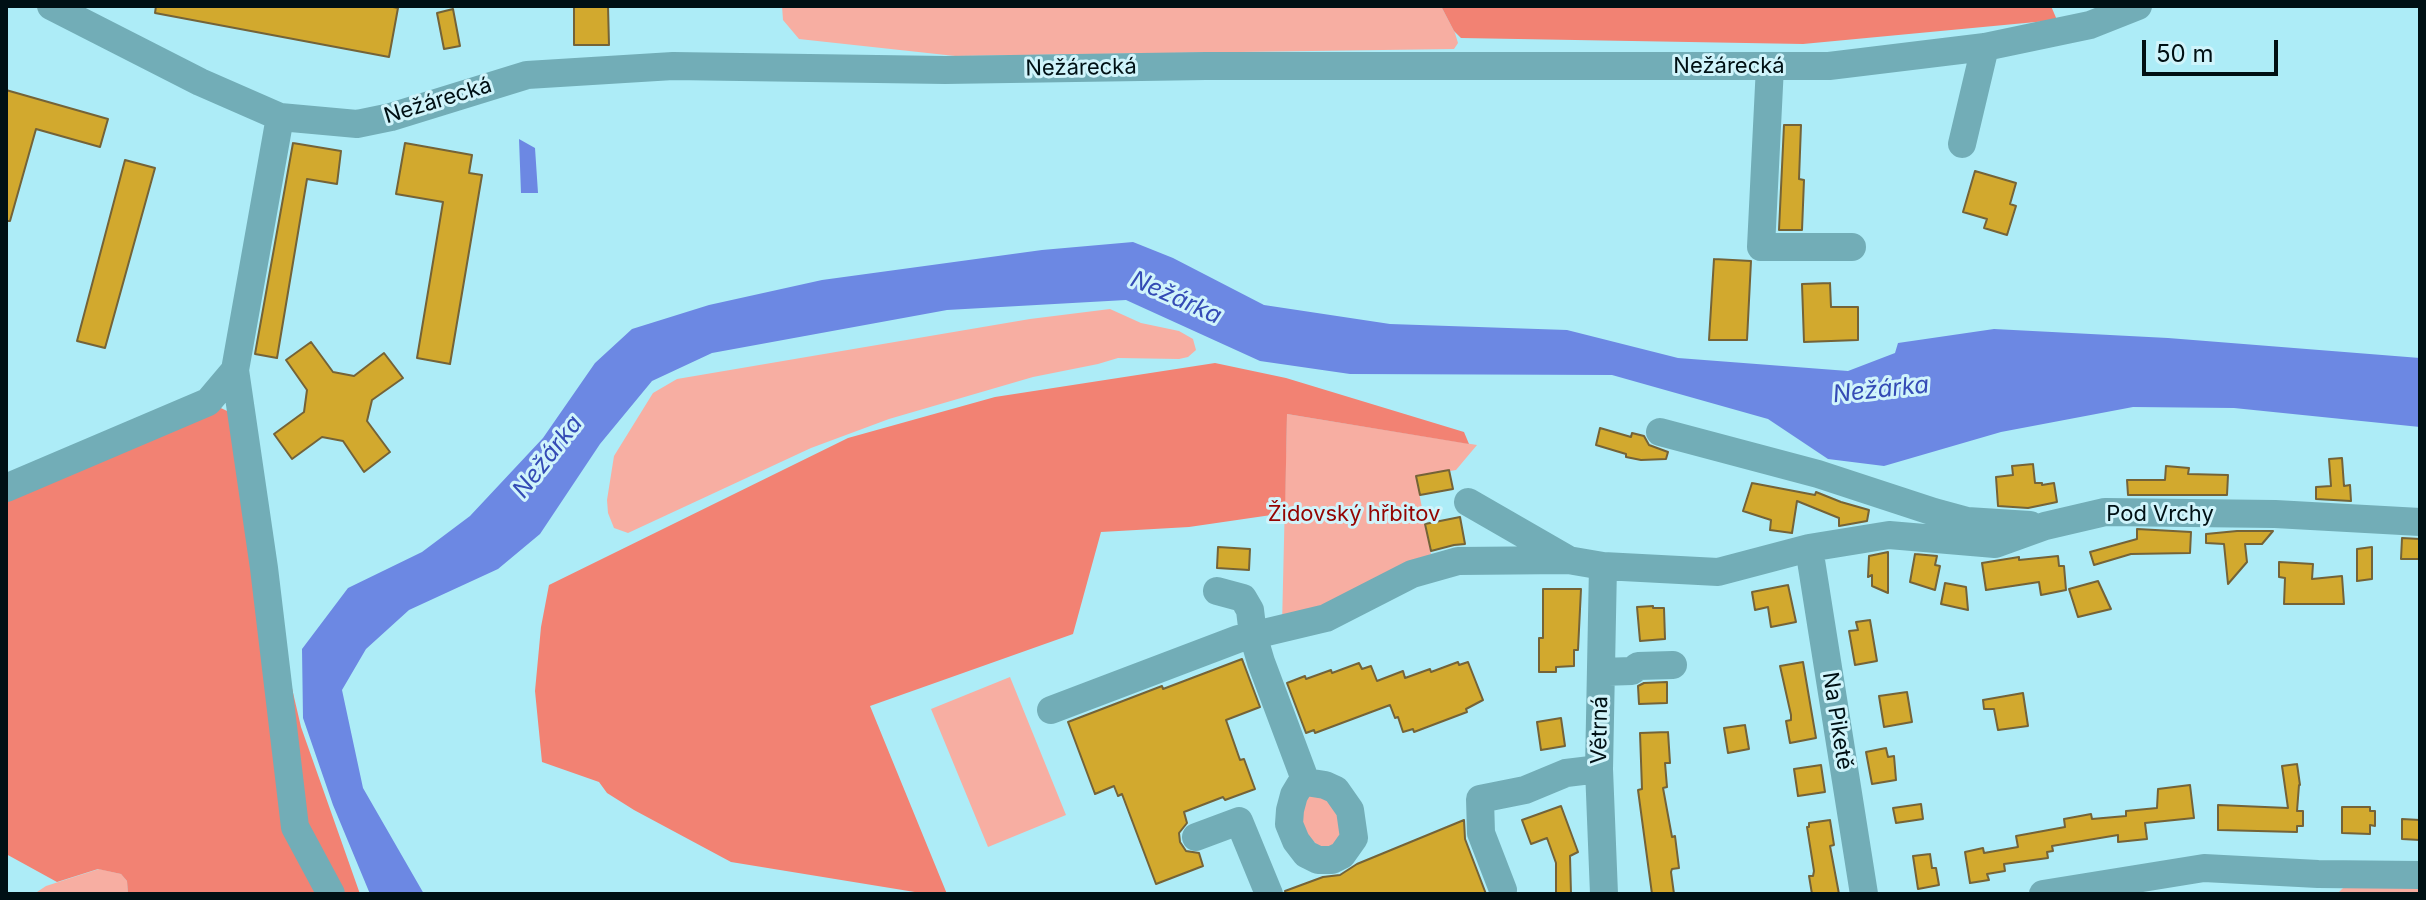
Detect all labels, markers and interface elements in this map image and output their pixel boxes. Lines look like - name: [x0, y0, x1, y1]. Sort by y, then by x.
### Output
- scale bar: [2146, 24, 2282, 74]
- text: 50 m: [2156, 39, 2214, 68]
- street label: Nežárecká: [1673, 53, 1785, 79]
- street label: Nežárecká: [1025, 54, 1137, 82]
- street label: Nežárecká: [381, 72, 495, 130]
- water label: Nežárka: [1126, 265, 1226, 331]
- water label: Nežárka: [1832, 371, 1930, 409]
- water label: Nežárka: [507, 410, 589, 504]
- park label: Židovský hřbitov: [1268, 501, 1440, 527]
- street label: Pod Vrchy: [2106, 501, 2214, 527]
- street label: Na Piketě: [1816, 670, 1858, 772]
- street label: Větrná: [1586, 696, 1614, 764]

